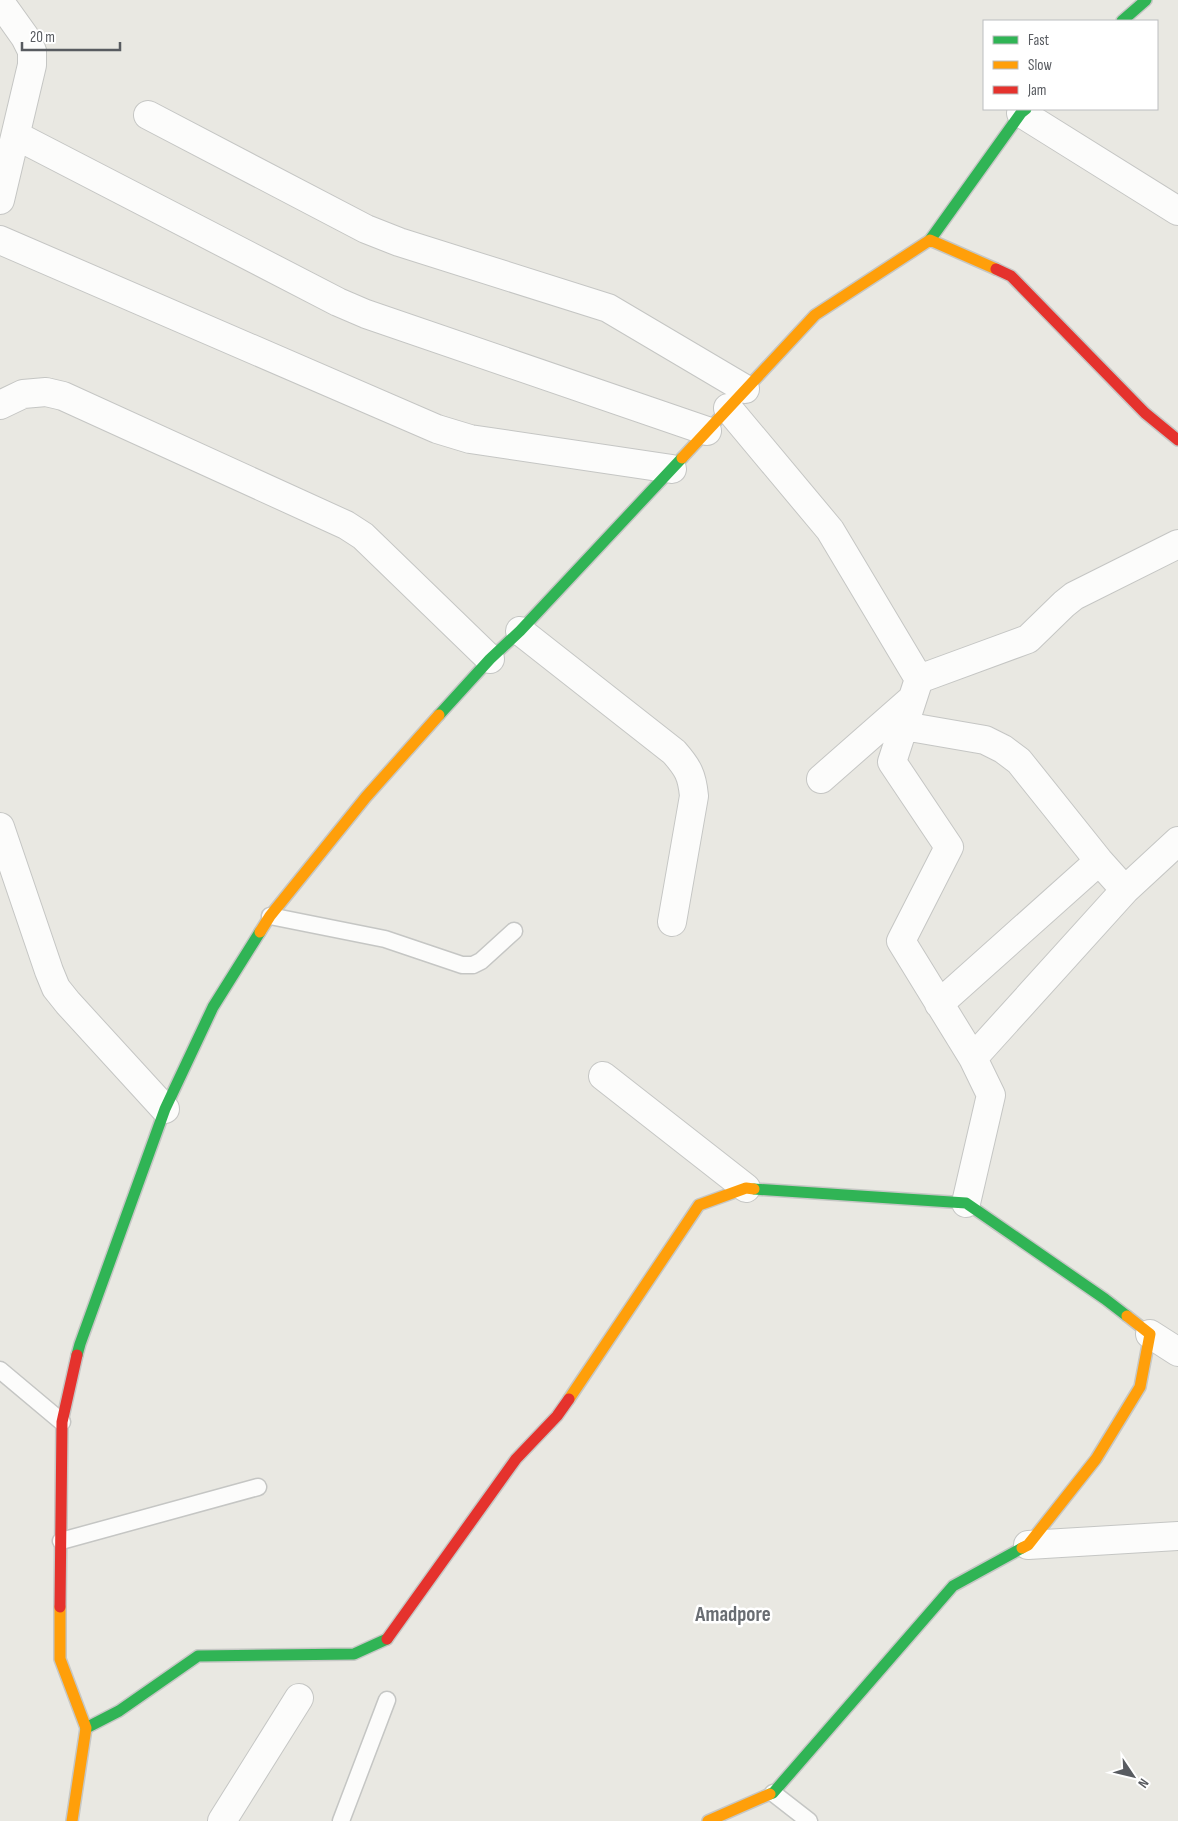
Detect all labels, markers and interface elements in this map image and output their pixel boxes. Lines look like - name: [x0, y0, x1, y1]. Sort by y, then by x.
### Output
- scale bar: [22, 20, 120, 52]
- legend: [983, 20, 1158, 110]
- text: 20 m: [30, 28, 55, 47]
- text: Fast: [1028, 31, 1050, 50]
- text: Slow: [1028, 56, 1052, 75]
- text: Jam: [1027, 81, 1046, 100]
- district label: Amadpore: [694, 1602, 771, 1627]
- north arrow: [1108, 1751, 1158, 1801]
- text: N: [1134, 1775, 1152, 1791]

